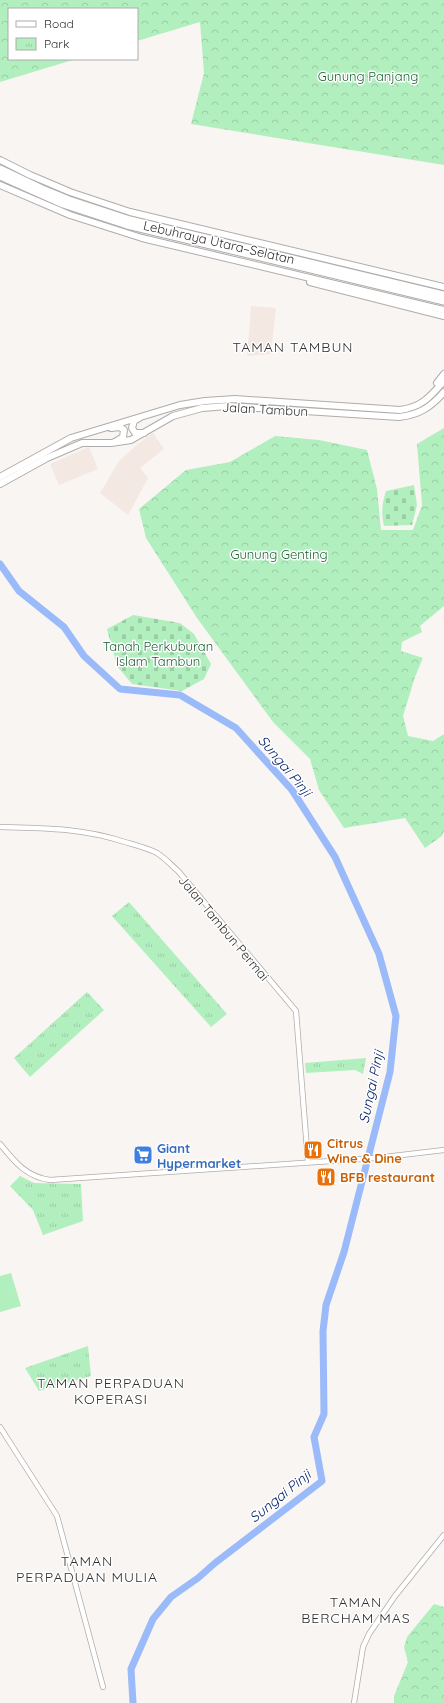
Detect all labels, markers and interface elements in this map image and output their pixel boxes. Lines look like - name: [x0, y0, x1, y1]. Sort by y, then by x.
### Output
- legend: [8, 8, 138, 60]
- text: Road: [44, 16, 74, 31]
- text: Park: [44, 36, 69, 51]
- park label: Gunung Panjang: [318, 68, 418, 84]
- street label: Lebuhraya Utara–Selatan: [142, 217, 296, 267]
- district label: TAMAN TAMBUN: [232, 338, 354, 356]
- street label: Jalan Tambun: [221, 399, 309, 419]
- park label: Gunung Genting: [230, 546, 328, 562]
- park label: Tanah Perkuburan Islam Tambun: [103, 638, 213, 669]
- water label: Sungai Pinji: [254, 732, 317, 802]
- street label: Jalan Tambun Permai: [175, 872, 273, 984]
- water label: Sungai Pinji: [354, 1047, 388, 1125]
- place label: Citrus Wine & Dine: [327, 1135, 402, 1166]
- restaurant icon: Citrus Wine & Dine: [302, 1139, 324, 1161]
- place label: Giant Hypermarket: [157, 1140, 241, 1171]
- supermarket icon: Giant Hypermarket: [132, 1144, 154, 1166]
- restaurant icon: BFB restaurant: [315, 1166, 337, 1188]
- place label: BFB restaurant: [340, 1169, 435, 1185]
- district label: TAMAN PERPADUAN KOPERASI: [37, 1374, 185, 1408]
- water label: Sungai Pinji: [246, 1464, 316, 1526]
- district label: TAMAN PERPADUAN MULIA: [16, 1552, 158, 1586]
- district label: TAMAN BERCHAM MAS: [301, 1593, 411, 1627]

